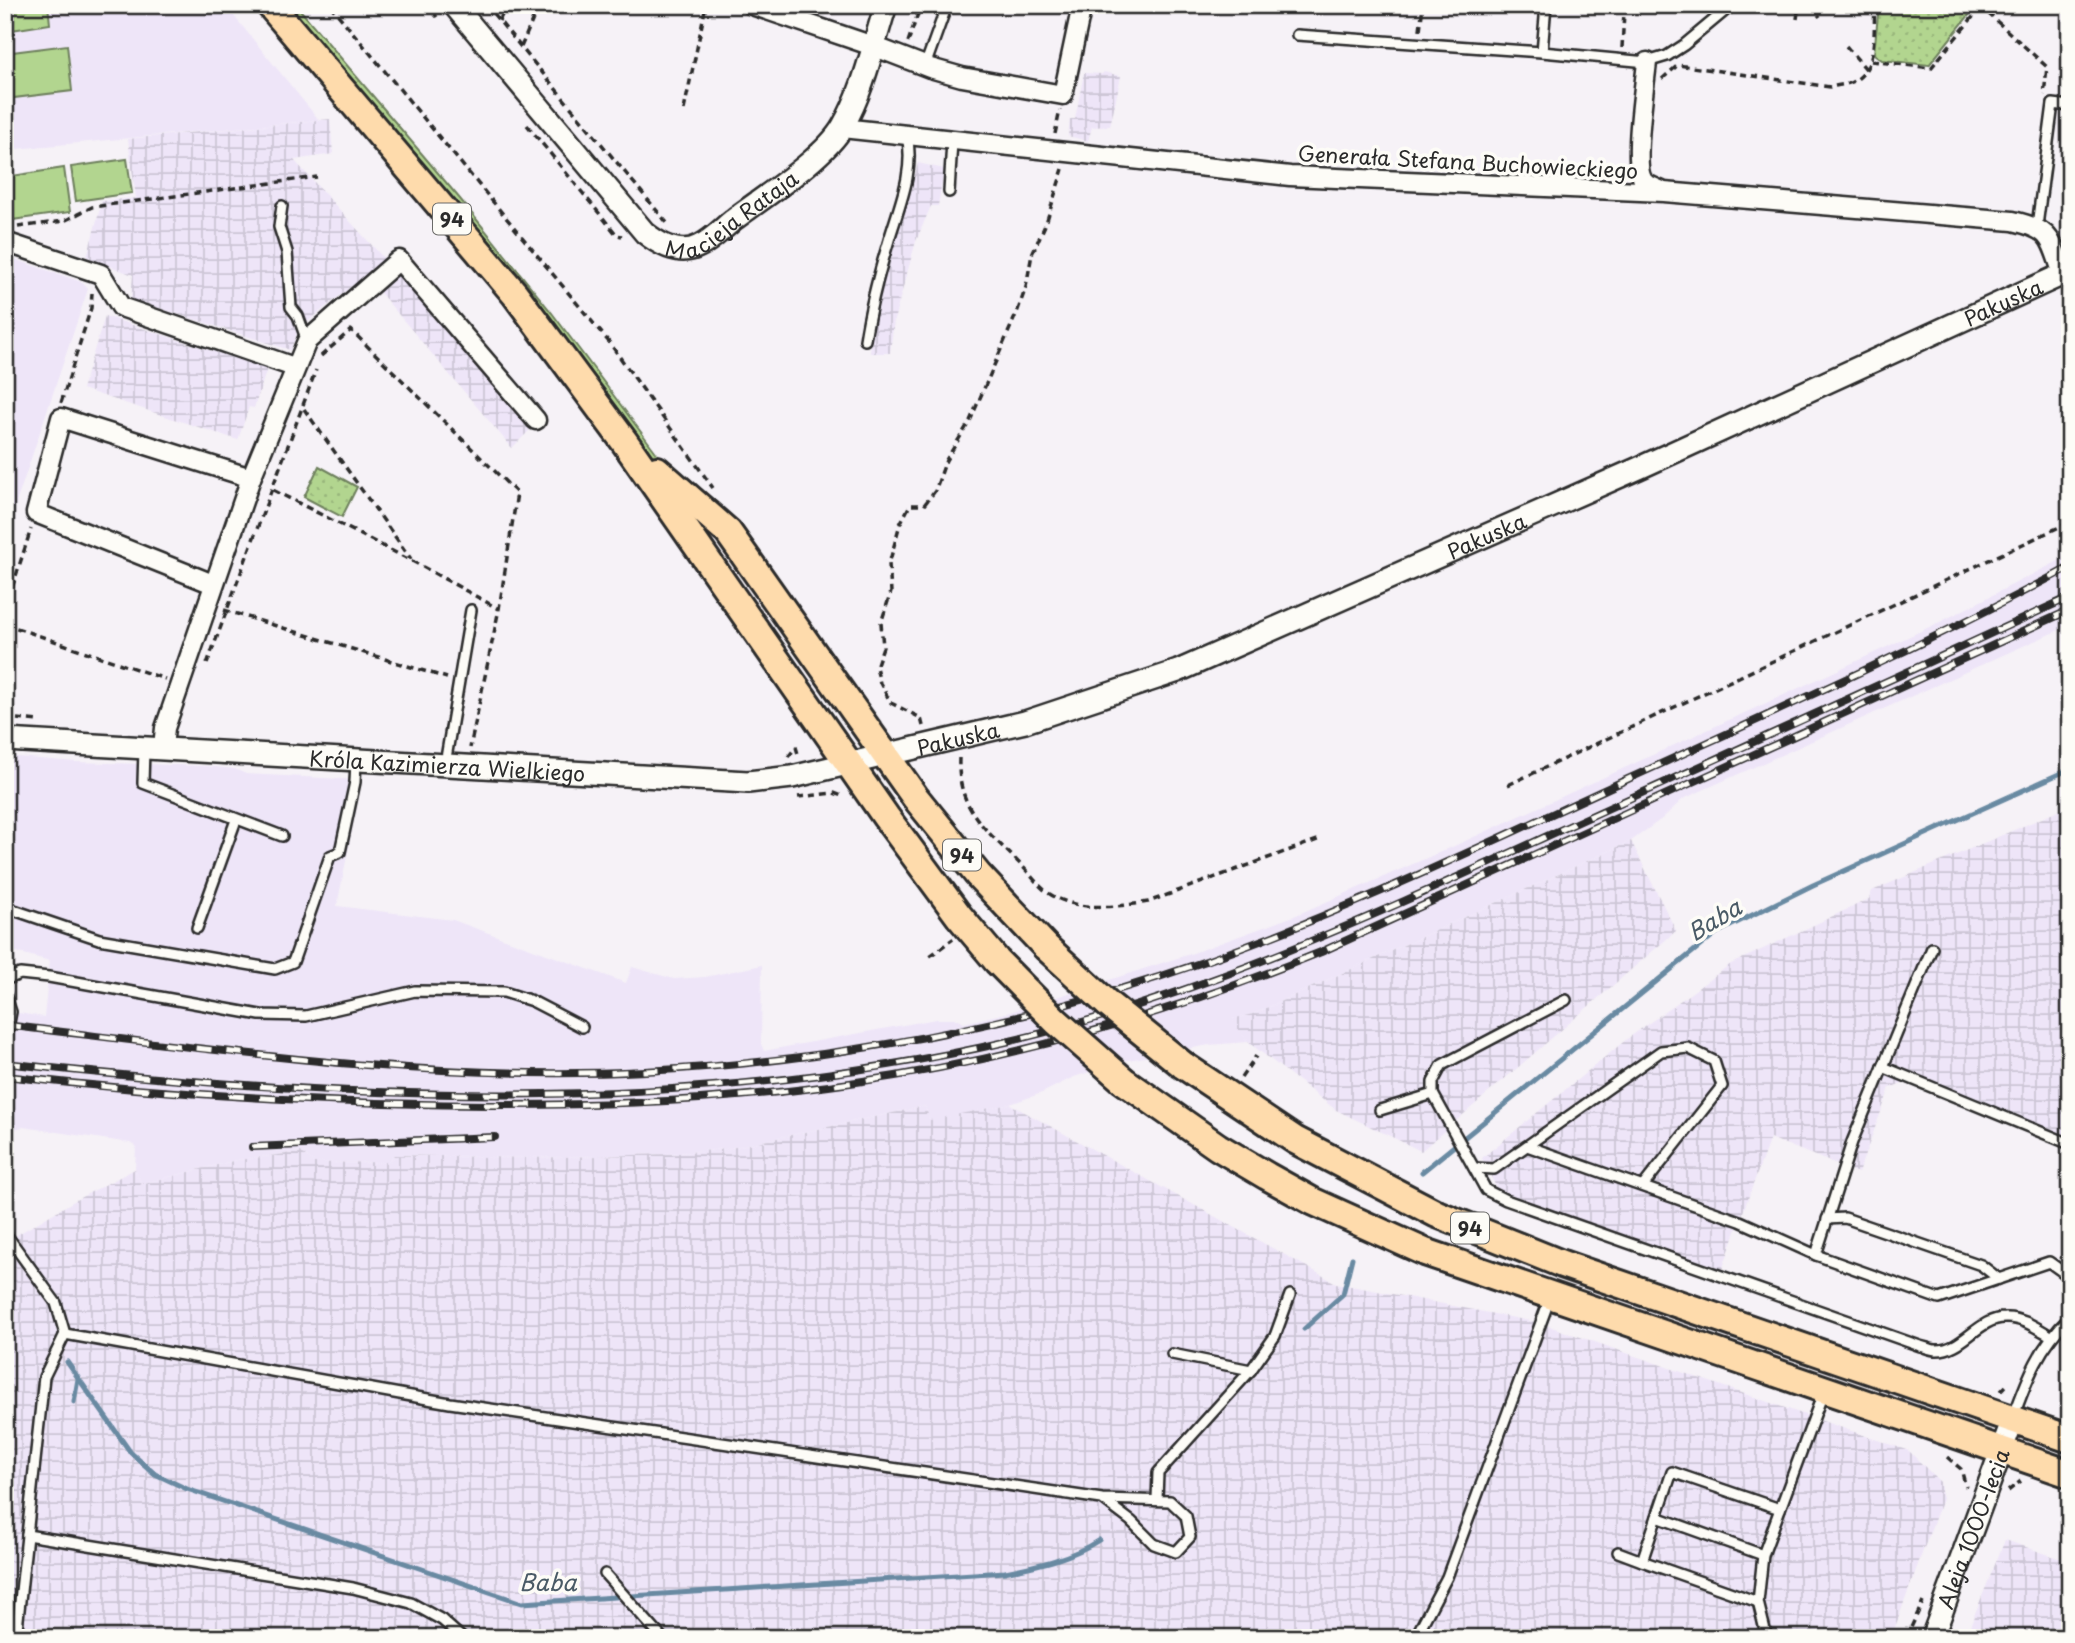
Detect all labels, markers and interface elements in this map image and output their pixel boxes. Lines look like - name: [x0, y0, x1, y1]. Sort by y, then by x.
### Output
- street label: Generała Stefana Buchowieckiego: [1297, 136, 1639, 186]
- street label: Macieja Rataja: [662, 161, 805, 267]
- road number: 94: [433, 204, 471, 234]
- street label: Pakuska: [1958, 270, 2048, 334]
- street label: Pakuska: [1442, 504, 1531, 567]
- street label: Pakuska: [914, 713, 1002, 763]
- street label: Króla Kazimierza Wielkiego: [308, 741, 586, 789]
- road number: 94: [943, 840, 981, 870]
- water label: Baba: [1680, 889, 1748, 949]
- road number: 94: [1451, 1212, 1489, 1244]
- street label: Aleja 1000-lecia: [1928, 1444, 2017, 1613]
- water label: Baba: [519, 1564, 577, 1599]

